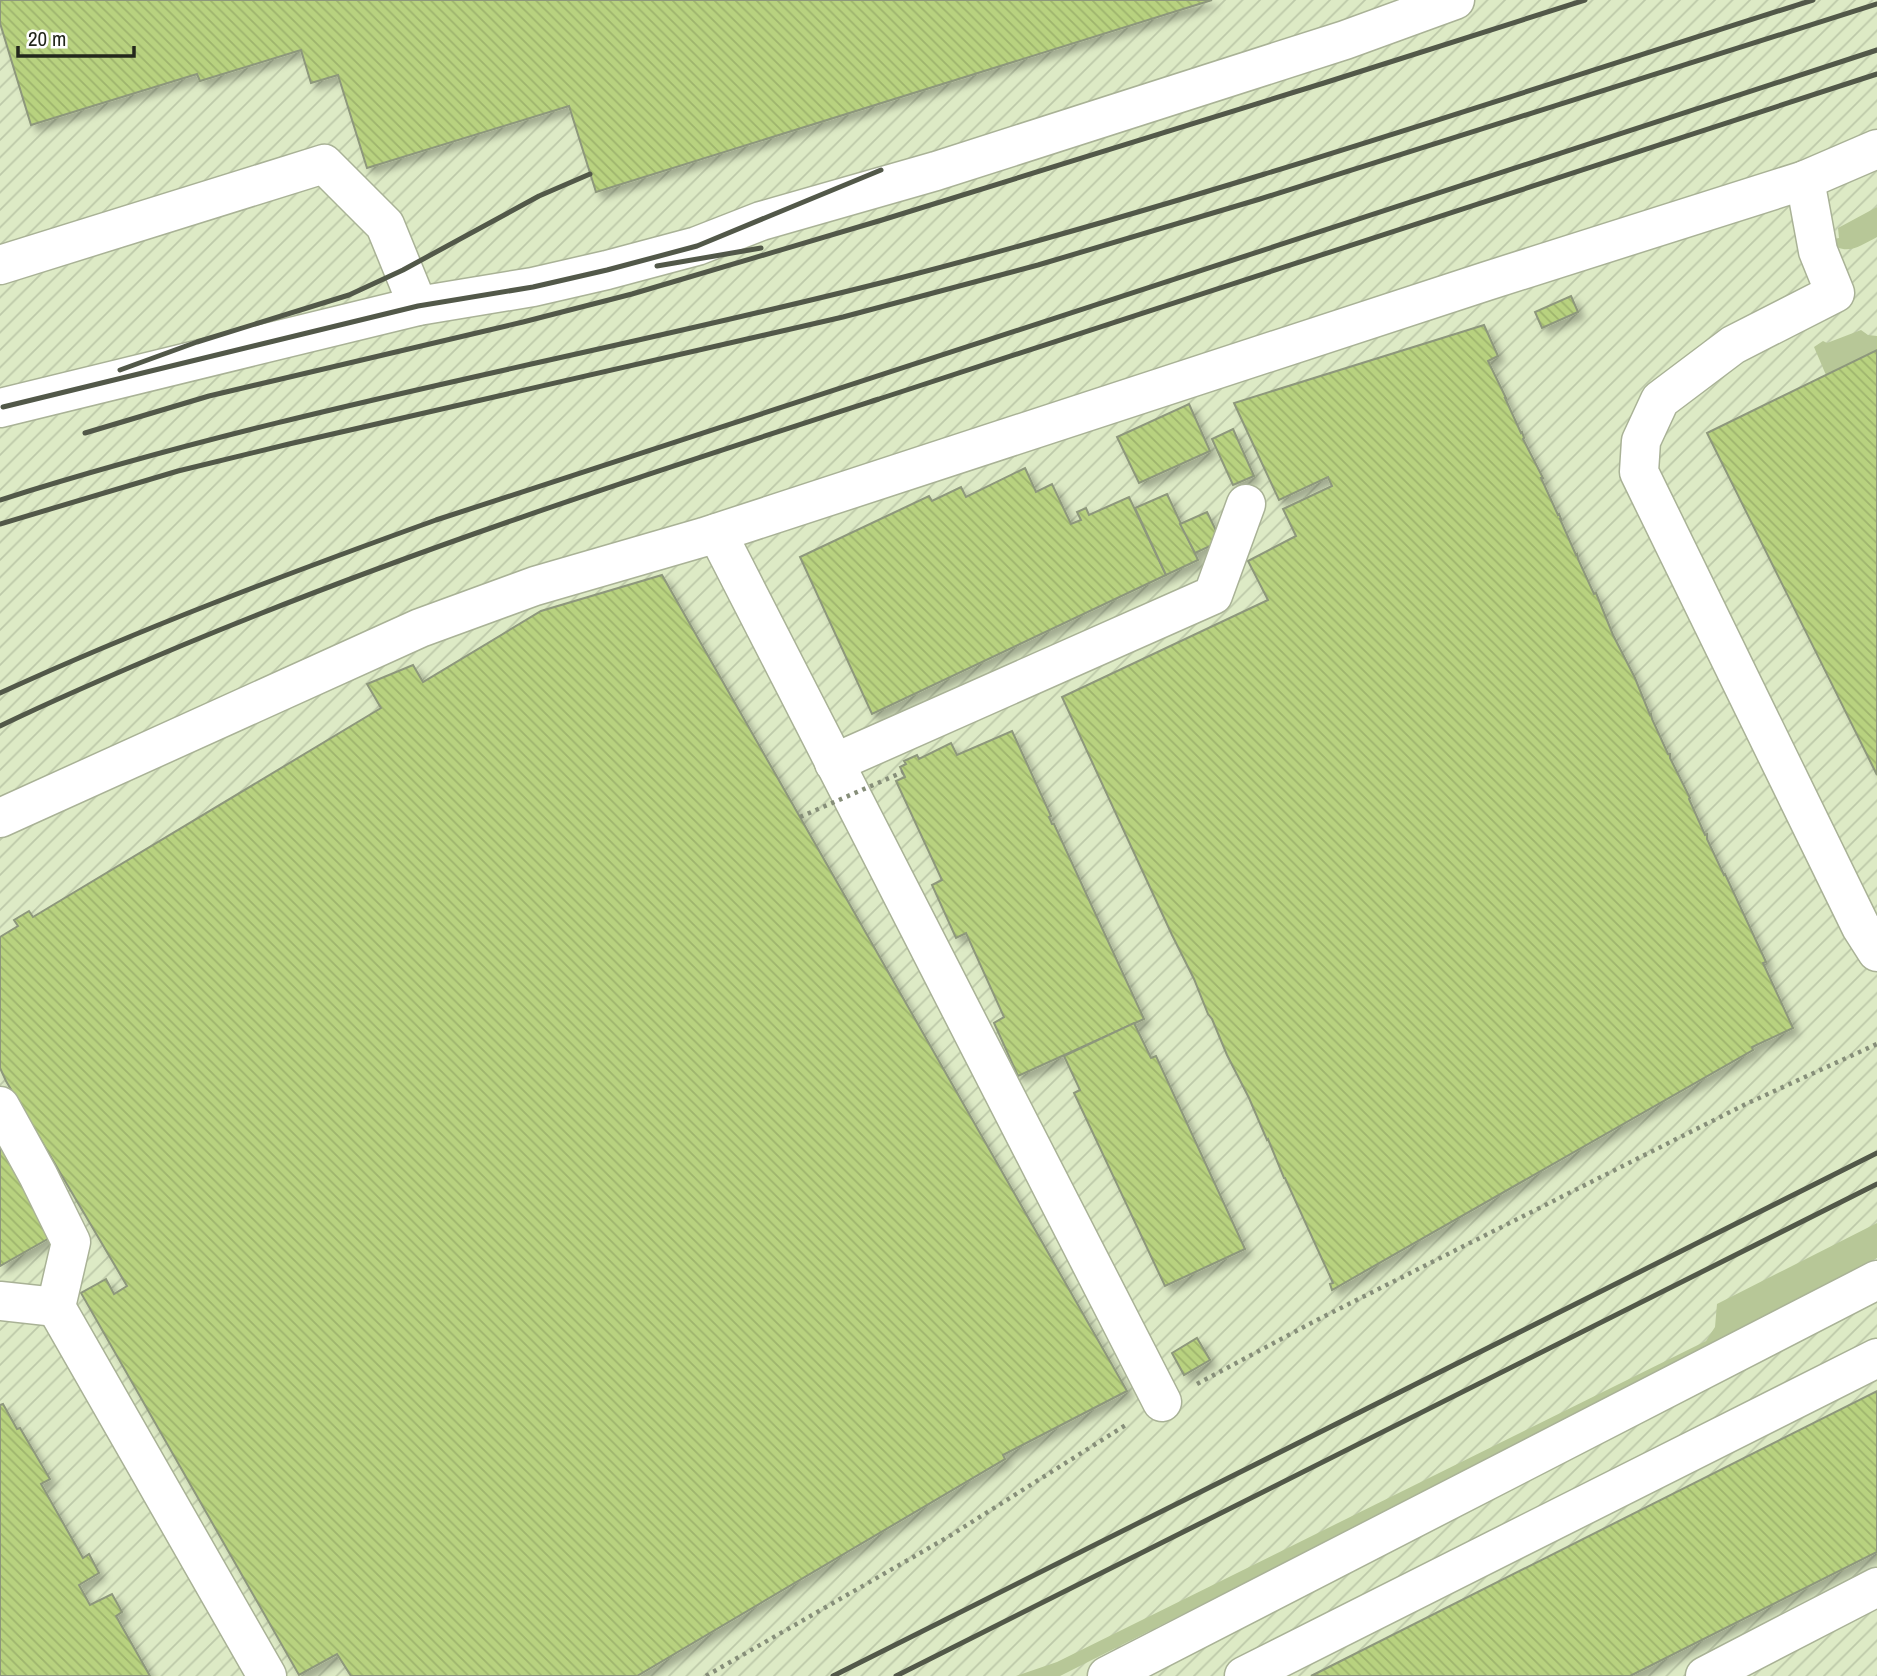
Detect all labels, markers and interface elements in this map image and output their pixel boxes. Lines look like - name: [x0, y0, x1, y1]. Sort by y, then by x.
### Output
- scale bar: [18, 14, 133, 58]
- text: 20 m: [28, 24, 66, 53]

